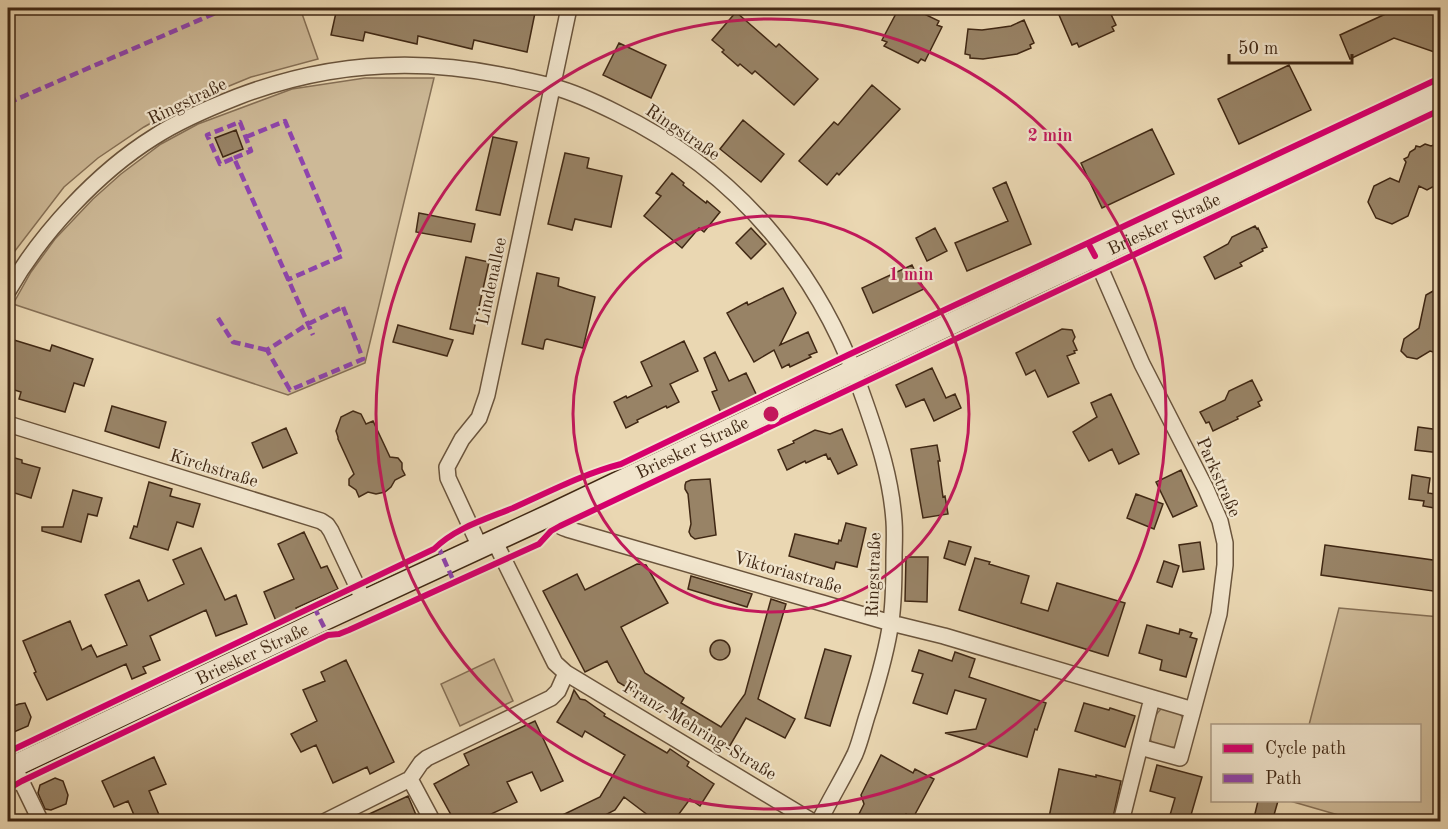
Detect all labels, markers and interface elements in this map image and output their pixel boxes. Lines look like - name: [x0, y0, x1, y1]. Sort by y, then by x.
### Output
- scale bar: [1229, 27, 1352, 65]
- text: 50 m: [1238, 40, 1278, 58]
- street label: Ringstraße: [145, 75, 230, 129]
- street label: Ringstraße: [642, 102, 723, 164]
- text: 2 min: [1027, 127, 1073, 145]
- street label: Briesker Straße: [1105, 191, 1223, 259]
- street label: Lindenallee: [474, 236, 510, 327]
- text: 1 min: [888, 266, 934, 284]
- centre of rings: [761, 404, 781, 424]
- street label: Briesker Straße: [633, 414, 752, 483]
- street label: Parkstraße: [1193, 435, 1244, 520]
- street label: Kirchstraße: [167, 447, 260, 491]
- street label: Ringstraße: [864, 532, 884, 618]
- street label: Viktoriastraße: [731, 549, 844, 597]
- street label: Briesker Straße: [193, 620, 312, 689]
- street label: Franz-Mehring-Straße: [620, 678, 779, 784]
- legend: [1211, 724, 1421, 802]
- text: Cycle path: [1265, 740, 1346, 758]
- text: Path: [1265, 770, 1302, 788]

